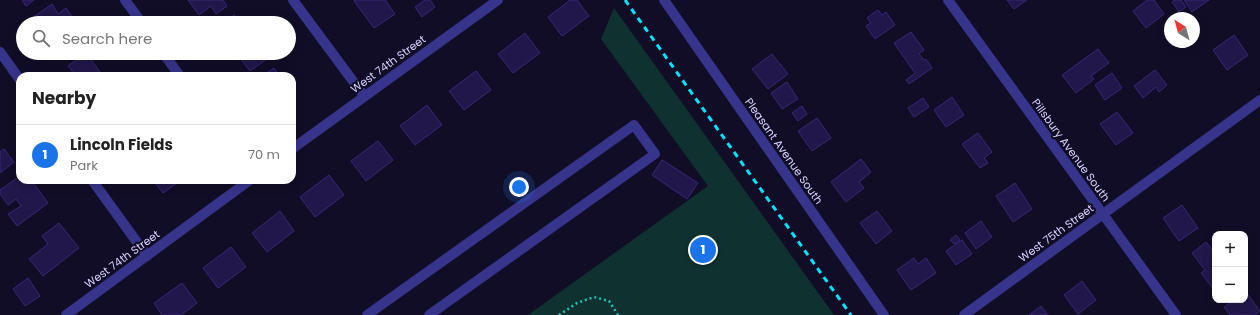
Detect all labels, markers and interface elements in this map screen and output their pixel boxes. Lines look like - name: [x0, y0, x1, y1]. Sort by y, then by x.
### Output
- north arrow: [1164, 12, 1200, 48]
- search box: [16, 16, 296, 60]
- icon: search: [30, 27, 52, 49]
- text: Search here: [62, 28, 152, 49]
- street label: West 74th Street: [347, 31, 429, 97]
- text: Nearby: [32, 86, 96, 110]
- street label: Pleasant Avenue South: [741, 95, 827, 207]
- street label: Pillsbury Avenue South: [1028, 95, 1114, 205]
- text: Lincoln Fields: [70, 134, 173, 155]
- text: 1: [43, 145, 47, 164]
- text: 70 m: [248, 145, 280, 164]
- text: Park: [70, 156, 98, 175]
- your location: [509, 177, 529, 197]
- street label: West 75th Street: [1015, 200, 1097, 266]
- street label: West 74th Street: [81, 226, 163, 292]
- map controls: [1212, 231, 1248, 303]
- button: +: [1212, 231, 1248, 267]
- pin: 1: [690, 235, 716, 265]
- button: −: [1212, 267, 1248, 303]

